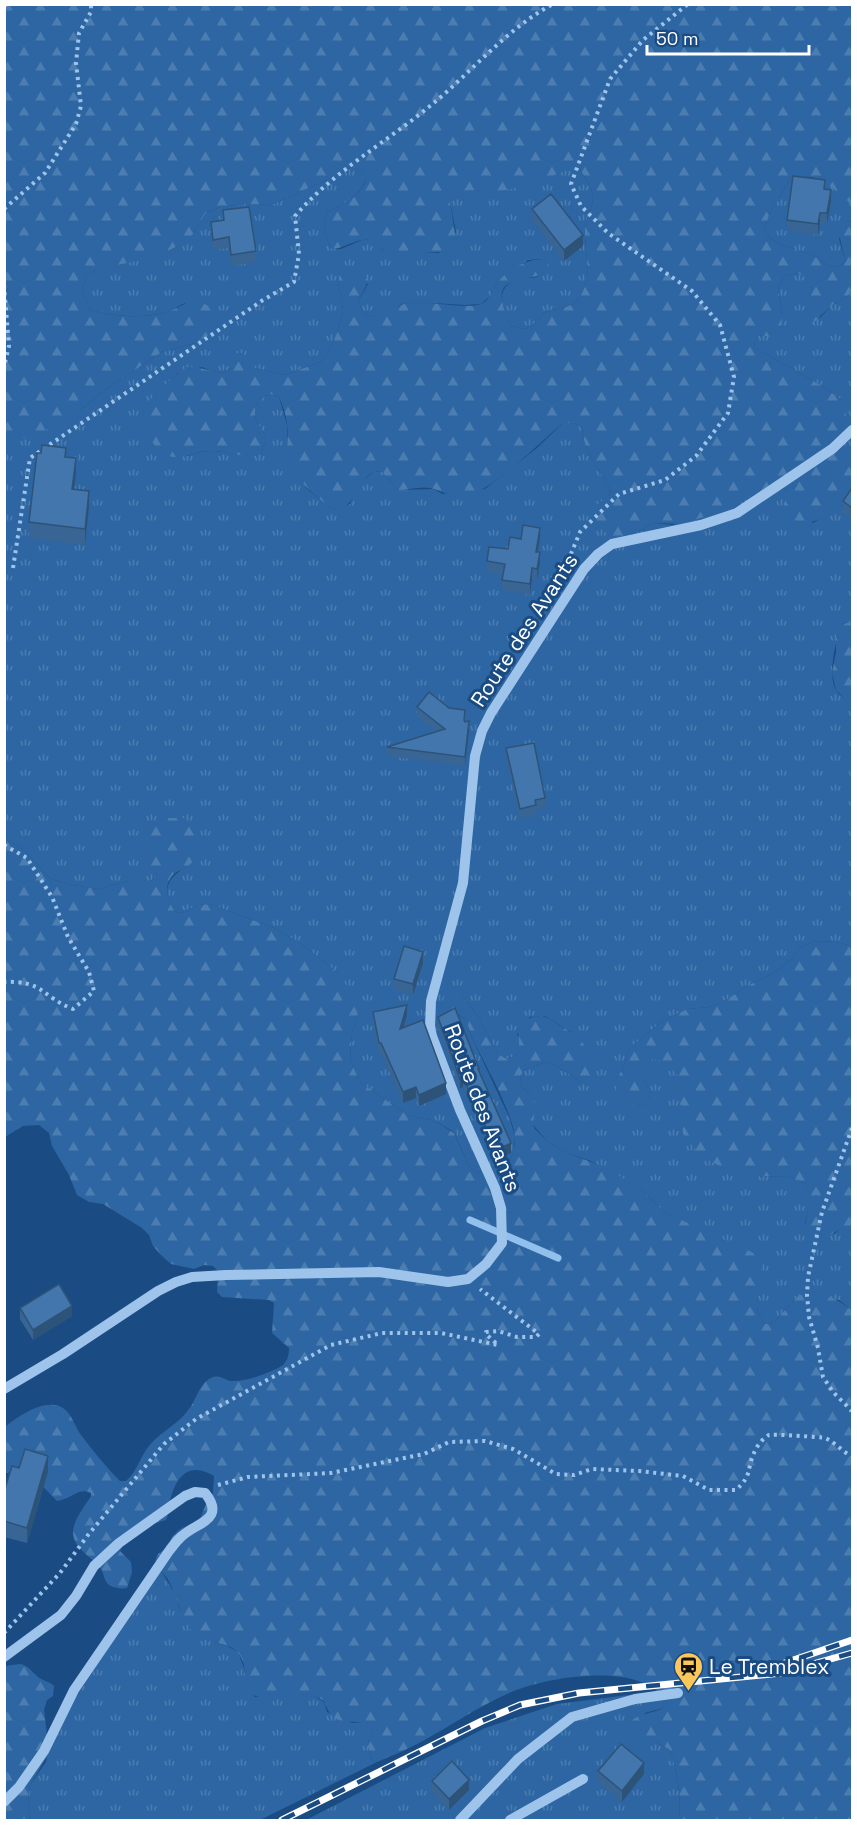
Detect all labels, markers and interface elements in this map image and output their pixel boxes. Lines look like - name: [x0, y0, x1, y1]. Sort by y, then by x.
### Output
- scale bar: [647, 18, 809, 56]
- text: 50 m: [656, 27, 698, 50]
- street label: Route des Avants: [464, 548, 584, 712]
- street label: Route des Avants: [439, 1020, 527, 1196]
- station icon: Le Tremblex: [672, 1650, 704, 1692]
- place label: Le Tremblex: [709, 1653, 829, 1680]

